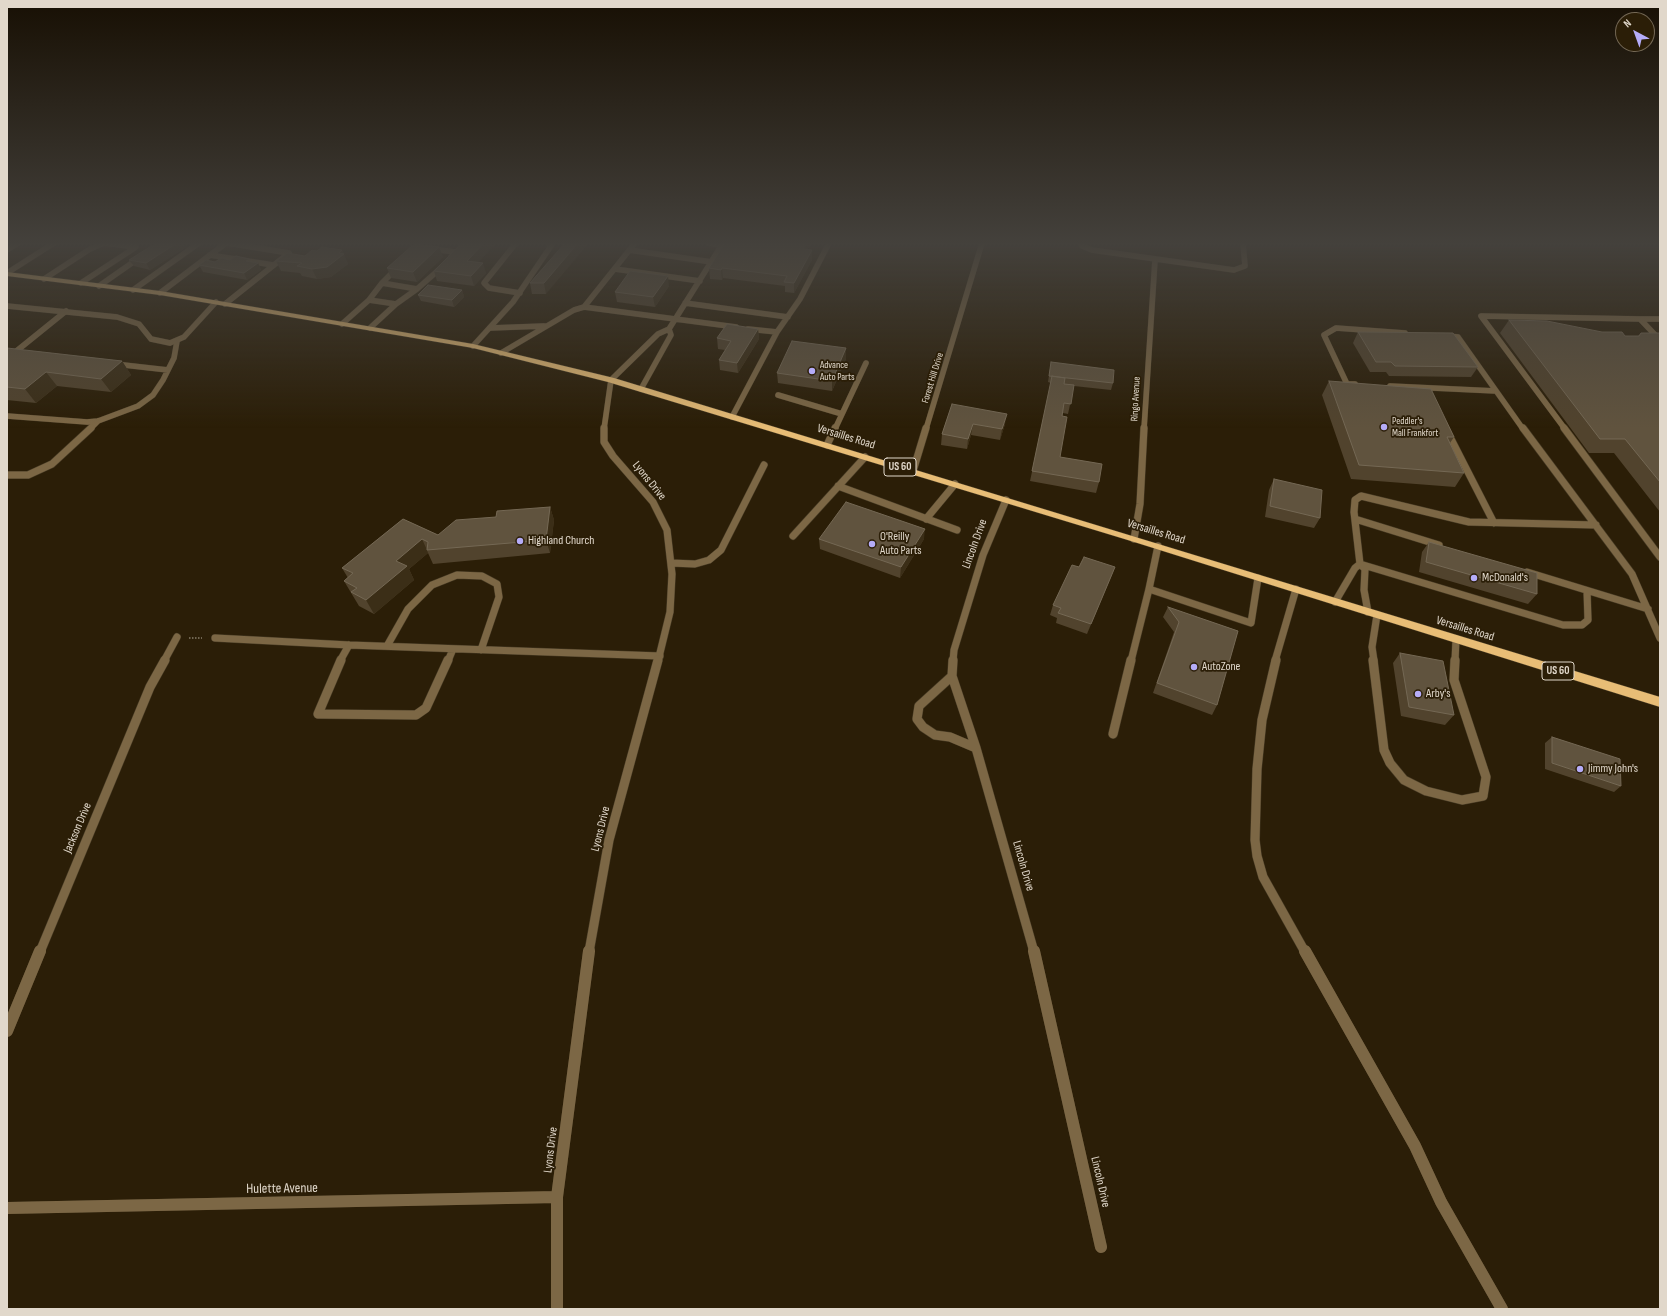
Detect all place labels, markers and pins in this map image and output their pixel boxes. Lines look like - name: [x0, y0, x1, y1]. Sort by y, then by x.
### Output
- place label: Advance Auto Parts: [820, 359, 855, 382]
- marker: Advance Auto Parts: [807, 366, 817, 376]
- place label: Peddler's Mall Frankfort: [1392, 415, 1438, 438]
- marker: Peddler's Mall Frankfort: [1379, 422, 1389, 432]
- place label: O'Reilly Auto Parts: [880, 530, 922, 558]
- place label: Highland Church: [528, 534, 594, 548]
- marker: Highland Church: [515, 536, 525, 546]
- marker: O'Reilly Auto Parts: [867, 539, 877, 549]
- place label: McDonald's: [1482, 571, 1528, 585]
- marker: McDonald's: [1469, 573, 1479, 583]
- place label: AutoZone: [1202, 660, 1240, 674]
- marker: AutoZone: [1189, 662, 1199, 672]
- place label: Arby's: [1426, 687, 1451, 701]
- marker: Arby's: [1413, 689, 1423, 699]
- place label: Jimmy John's: [1588, 762, 1638, 776]
- marker: Jimmy John's: [1575, 764, 1585, 774]

